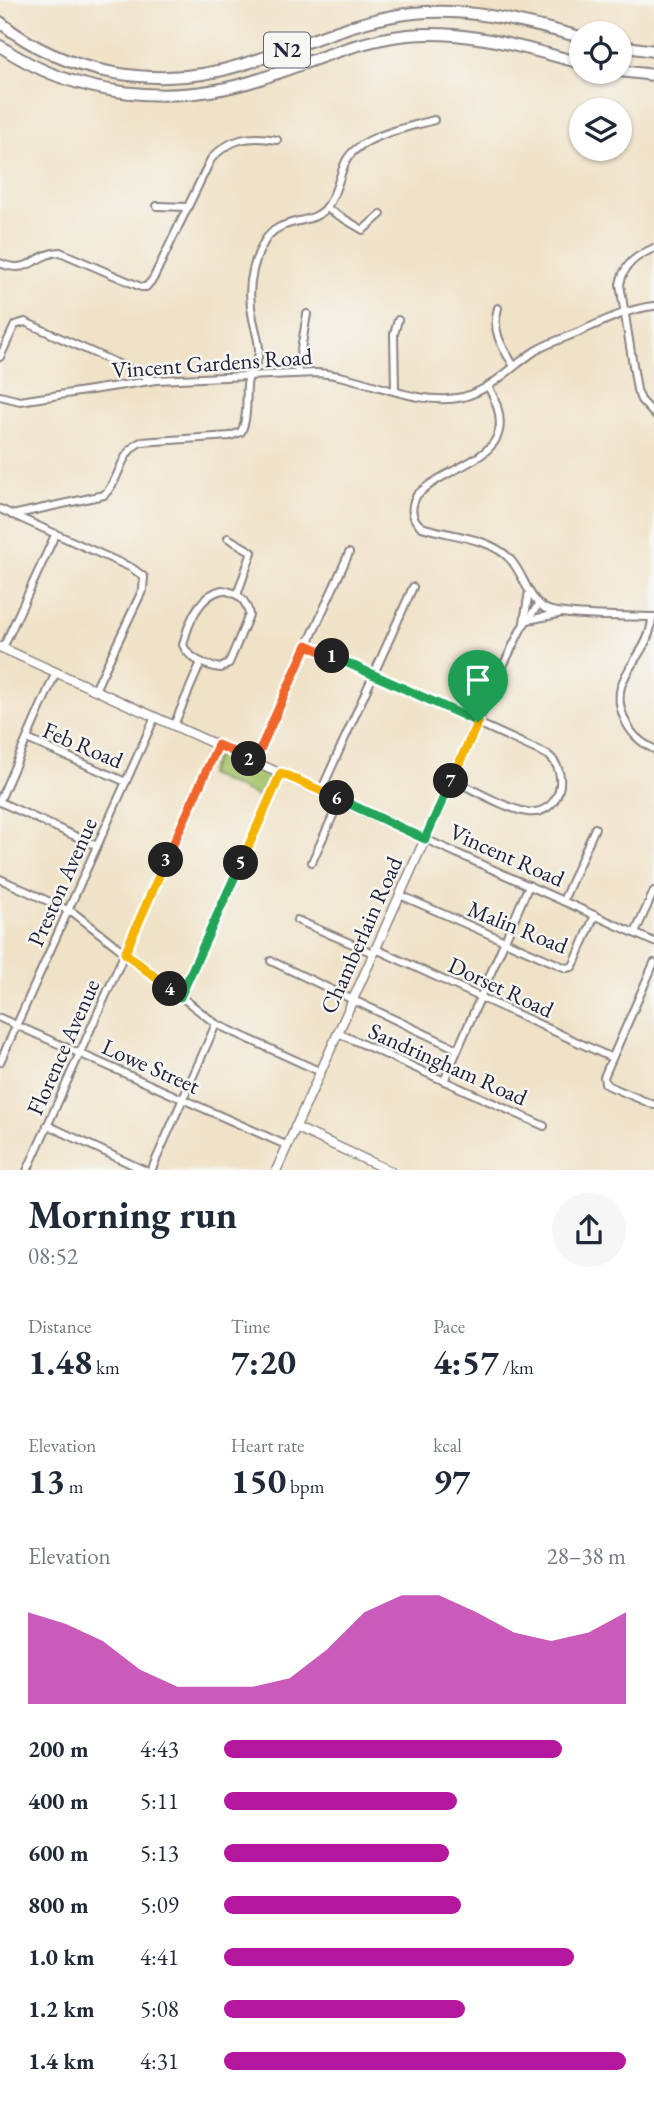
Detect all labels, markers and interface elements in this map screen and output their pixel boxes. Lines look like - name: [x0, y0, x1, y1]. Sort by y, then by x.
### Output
- map controls: [569, 21, 632, 161]
- button: locate: [569, 21, 632, 84]
- road number: N2: [264, 32, 310, 68]
- button: layers: [569, 98, 632, 161]
- street label: Vincent Gardens Road: [111, 341, 314, 385]
- pin: 1: [314, 638, 350, 674]
- text: 1: [326, 643, 337, 668]
- pin: [448, 650, 508, 722]
- icon: arrive: [459, 661, 497, 699]
- street label: Feb Road: [38, 715, 128, 775]
- pin: 2: [232, 742, 266, 776]
- text: 2: [243, 746, 254, 771]
- pin: 7: [434, 764, 468, 798]
- text: 7: [445, 768, 456, 793]
- pin: 6: [320, 780, 354, 816]
- text: 6: [331, 785, 342, 810]
- street label: Preston Avenue: [20, 813, 104, 951]
- street label: Vincent Road: [445, 816, 569, 894]
- pin: 3: [148, 842, 184, 878]
- pin: 5: [224, 846, 258, 880]
- text: 3: [160, 847, 171, 872]
- text: 5: [235, 850, 246, 875]
- street label: Chamberlain Road: [313, 851, 409, 1018]
- street label: Malin Road: [463, 893, 573, 961]
- street label: Dorset Road: [444, 950, 559, 1025]
- pin: 4: [152, 972, 188, 1006]
- street label: Florence Avenue: [20, 974, 106, 1120]
- text: 4: [164, 976, 175, 1001]
- street label: Sandringham Road: [364, 1016, 532, 1113]
- street label: Lowe Street: [98, 1031, 205, 1101]
- text: Morning run: [28, 1190, 237, 1239]
- button: share: [552, 1193, 626, 1267]
- text: 08:52: [28, 1241, 78, 1271]
- text: Distance: [28, 1314, 91, 1339]
- text: Time: [231, 1314, 270, 1339]
- text: Pace: [433, 1314, 465, 1339]
- text: 1.48: [28, 1339, 92, 1384]
- text: 7:20: [231, 1339, 296, 1384]
- text: 4:57: [433, 1339, 499, 1384]
- text: km: [92, 1355, 120, 1380]
- text: /km: [499, 1355, 534, 1380]
- text: Elevation: [28, 1433, 96, 1458]
- text: Heart rate: [231, 1433, 304, 1458]
- text: kcal: [433, 1433, 462, 1458]
- text: 13: [28, 1458, 65, 1503]
- text: 150: [231, 1458, 286, 1503]
- text: 97: [433, 1458, 470, 1503]
- text: m: [65, 1474, 84, 1499]
- text: bpm: [286, 1474, 324, 1499]
- text: Elevation: [28, 1541, 111, 1571]
- text: 28–38 m: [547, 1541, 626, 1571]
- text: 200 m: [28, 1734, 89, 1764]
- text: 4:43: [140, 1734, 179, 1764]
- text: 400 m: [28, 1786, 89, 1816]
- text: 5:11: [140, 1786, 179, 1816]
- text: 600 m: [28, 1838, 89, 1868]
- text: 5:13: [140, 1838, 179, 1868]
- text: 800 m: [28, 1890, 89, 1920]
- text: 5:09: [140, 1890, 179, 1920]
- text: 1.0 km: [28, 1942, 95, 1972]
- text: 4:41: [140, 1942, 179, 1972]
- text: 1.2 km: [28, 1994, 95, 2024]
- text: 5:08: [140, 1994, 179, 2024]
- text: 1.4 km: [28, 2046, 95, 2076]
- text: 4:31: [140, 2046, 179, 2076]

